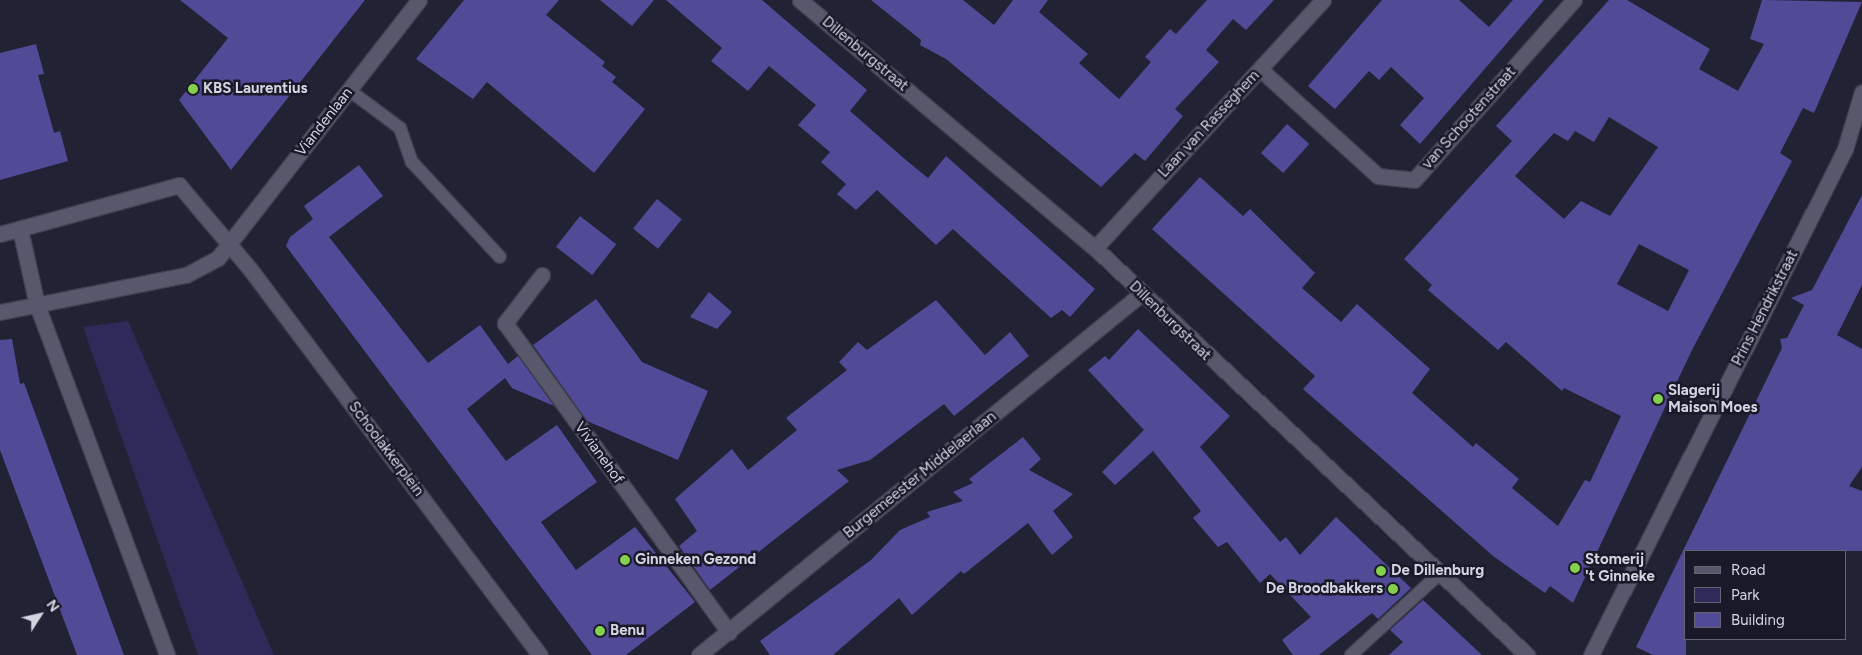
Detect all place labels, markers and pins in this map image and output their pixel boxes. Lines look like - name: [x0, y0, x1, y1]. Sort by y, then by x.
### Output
- place label: KBS Laurentius: [203, 80, 307, 98]
- marker: KBS Laurentius: [187, 83, 199, 95]
- place label: Slagerij Maison Moes: [1668, 381, 1757, 416]
- marker: Slagerij Maison Moes: [1652, 393, 1664, 405]
- place label: Stomerij 't Ginneke: [1585, 550, 1655, 585]
- place label: Ginneken Gezond: [635, 551, 756, 569]
- marker: Ginneken Gezond: [619, 554, 631, 566]
- place label: De Dillenburg: [1391, 562, 1484, 580]
- marker: Stomerij 't Ginneke: [1569, 562, 1581, 574]
- marker: De Dillenburg: [1375, 565, 1387, 577]
- place label: De Broodbakkers: [1266, 580, 1383, 598]
- marker: De Broodbakkers: [1387, 583, 1399, 595]
- place label: Benu: [610, 622, 645, 640]
- marker: Benu: [594, 625, 606, 637]

